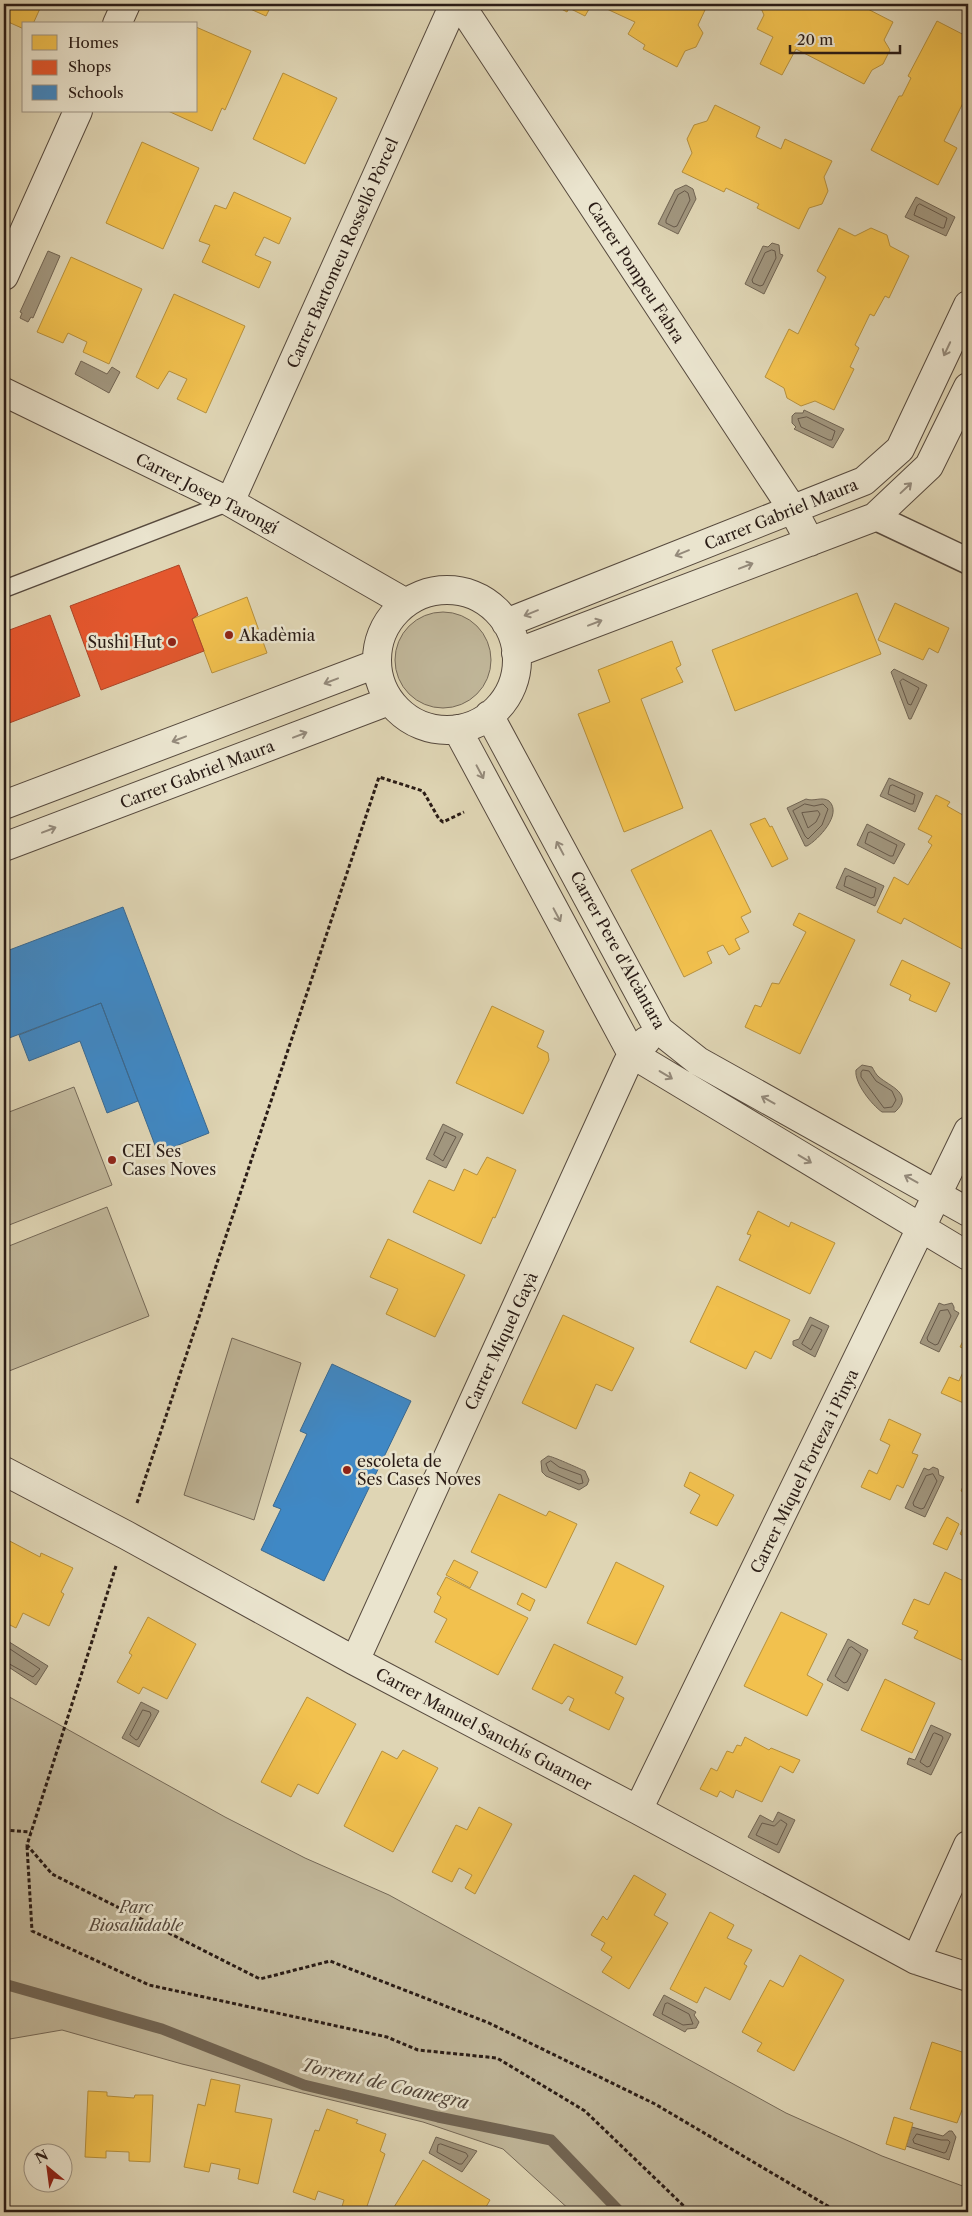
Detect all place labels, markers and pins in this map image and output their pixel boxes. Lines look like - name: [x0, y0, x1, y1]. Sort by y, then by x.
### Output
- place label: Akadèmia: [238, 625, 316, 645]
- marker: Akadèmia: [223, 629, 235, 641]
- place label: Sushi Hut: [87, 632, 162, 652]
- marker: Sushi Hut: [166, 636, 178, 648]
- place label: CEI Ses Cases Noves: [122, 1141, 216, 1179]
- marker: CEI Ses Cases Noves: [106, 1154, 118, 1166]
- place label: escoleta de Ses Cases Noves: [357, 1451, 481, 1489]
- marker: escoleta de Ses Cases Noves: [341, 1464, 353, 1476]

